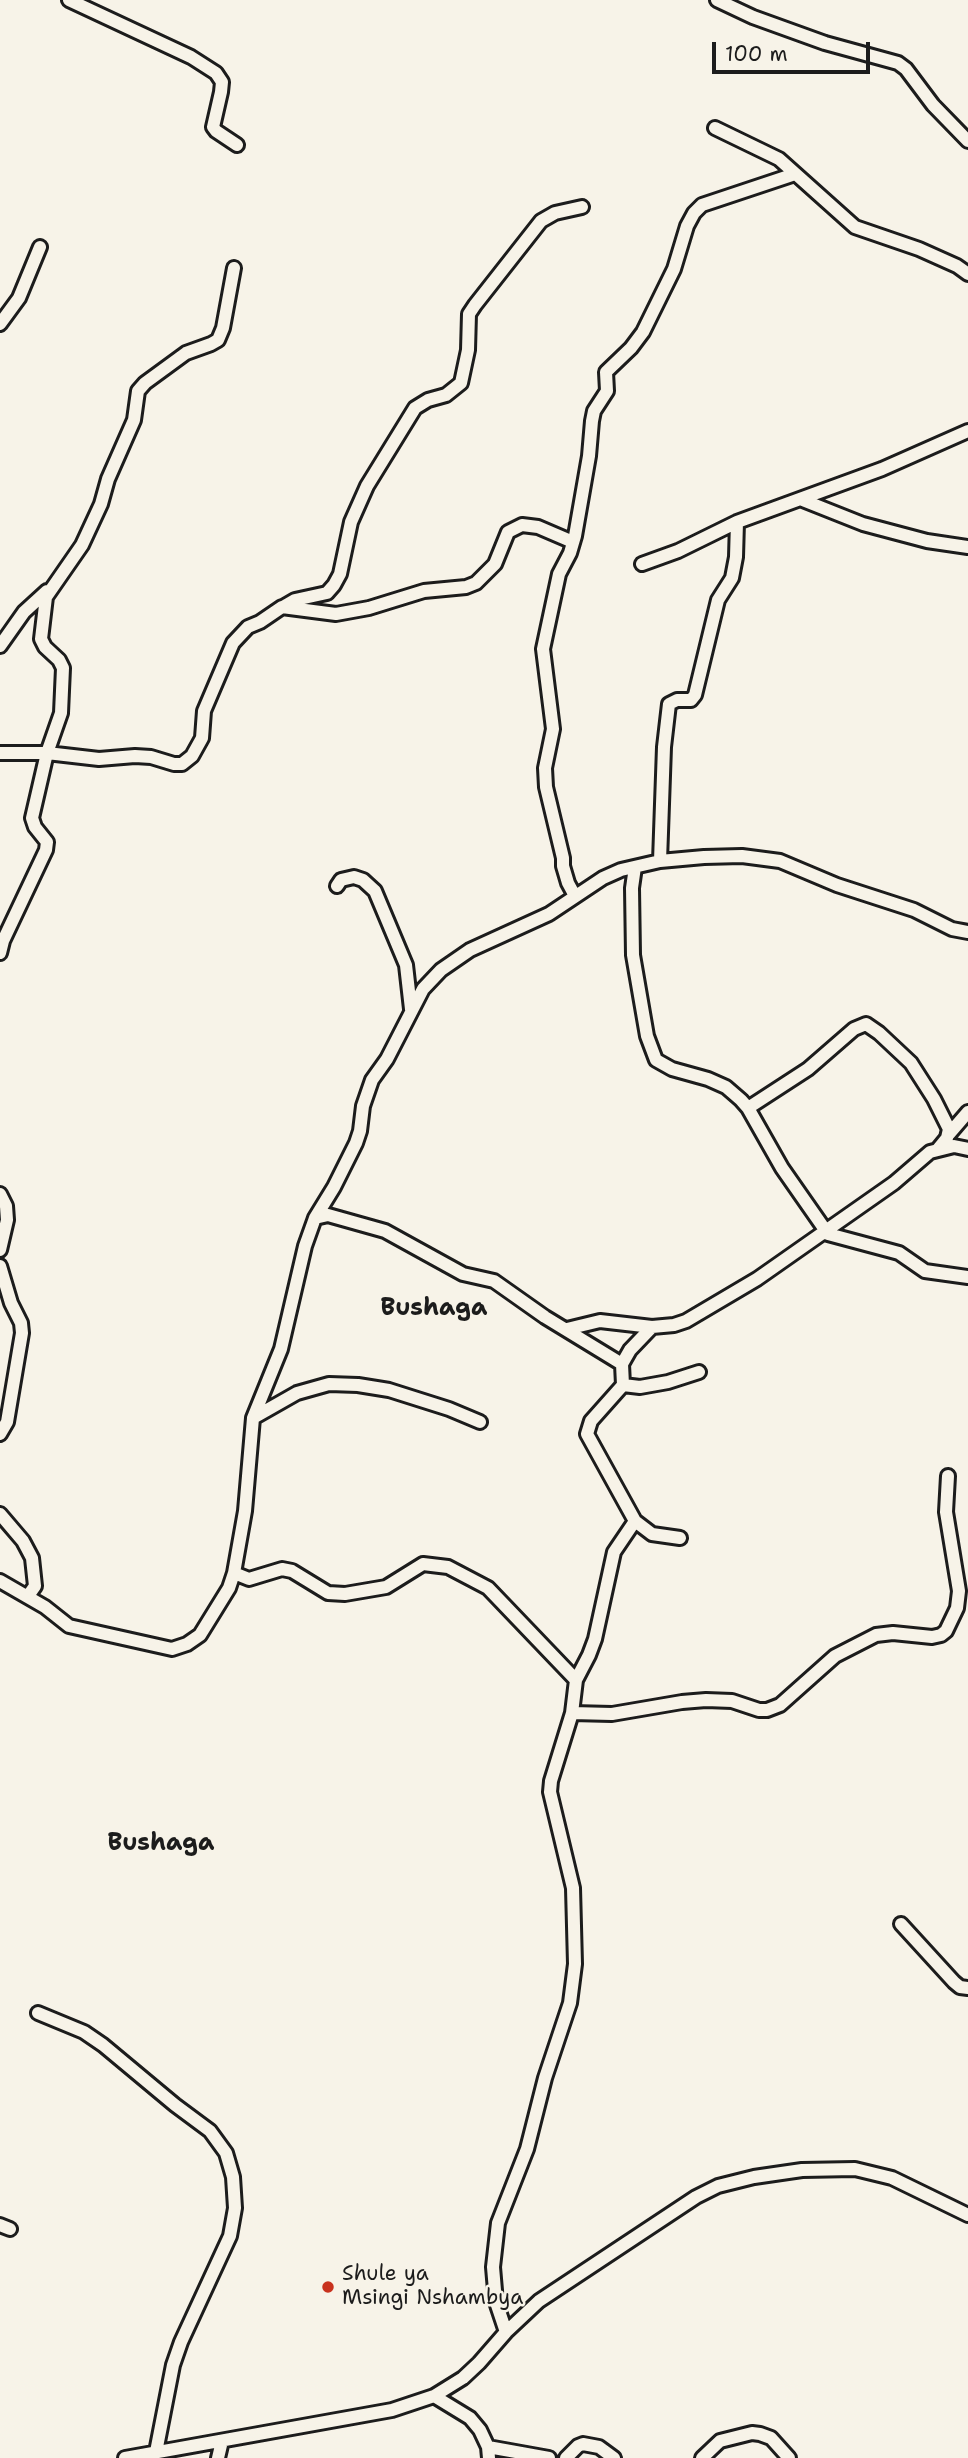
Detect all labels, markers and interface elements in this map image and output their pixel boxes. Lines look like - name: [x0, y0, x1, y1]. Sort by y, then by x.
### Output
- scale bar: [716, 28, 874, 72]
- text: 100 m: [725, 40, 788, 68]
- district label: Bushaga: [381, 1295, 487, 1323]
- district label: Bushaga: [108, 1830, 214, 1858]
- place label: Shule ya Msingi Nshambya: [342, 2262, 523, 2312]
- marker: Shule ya Msingi Nshambya: [320, 2279, 336, 2295]

